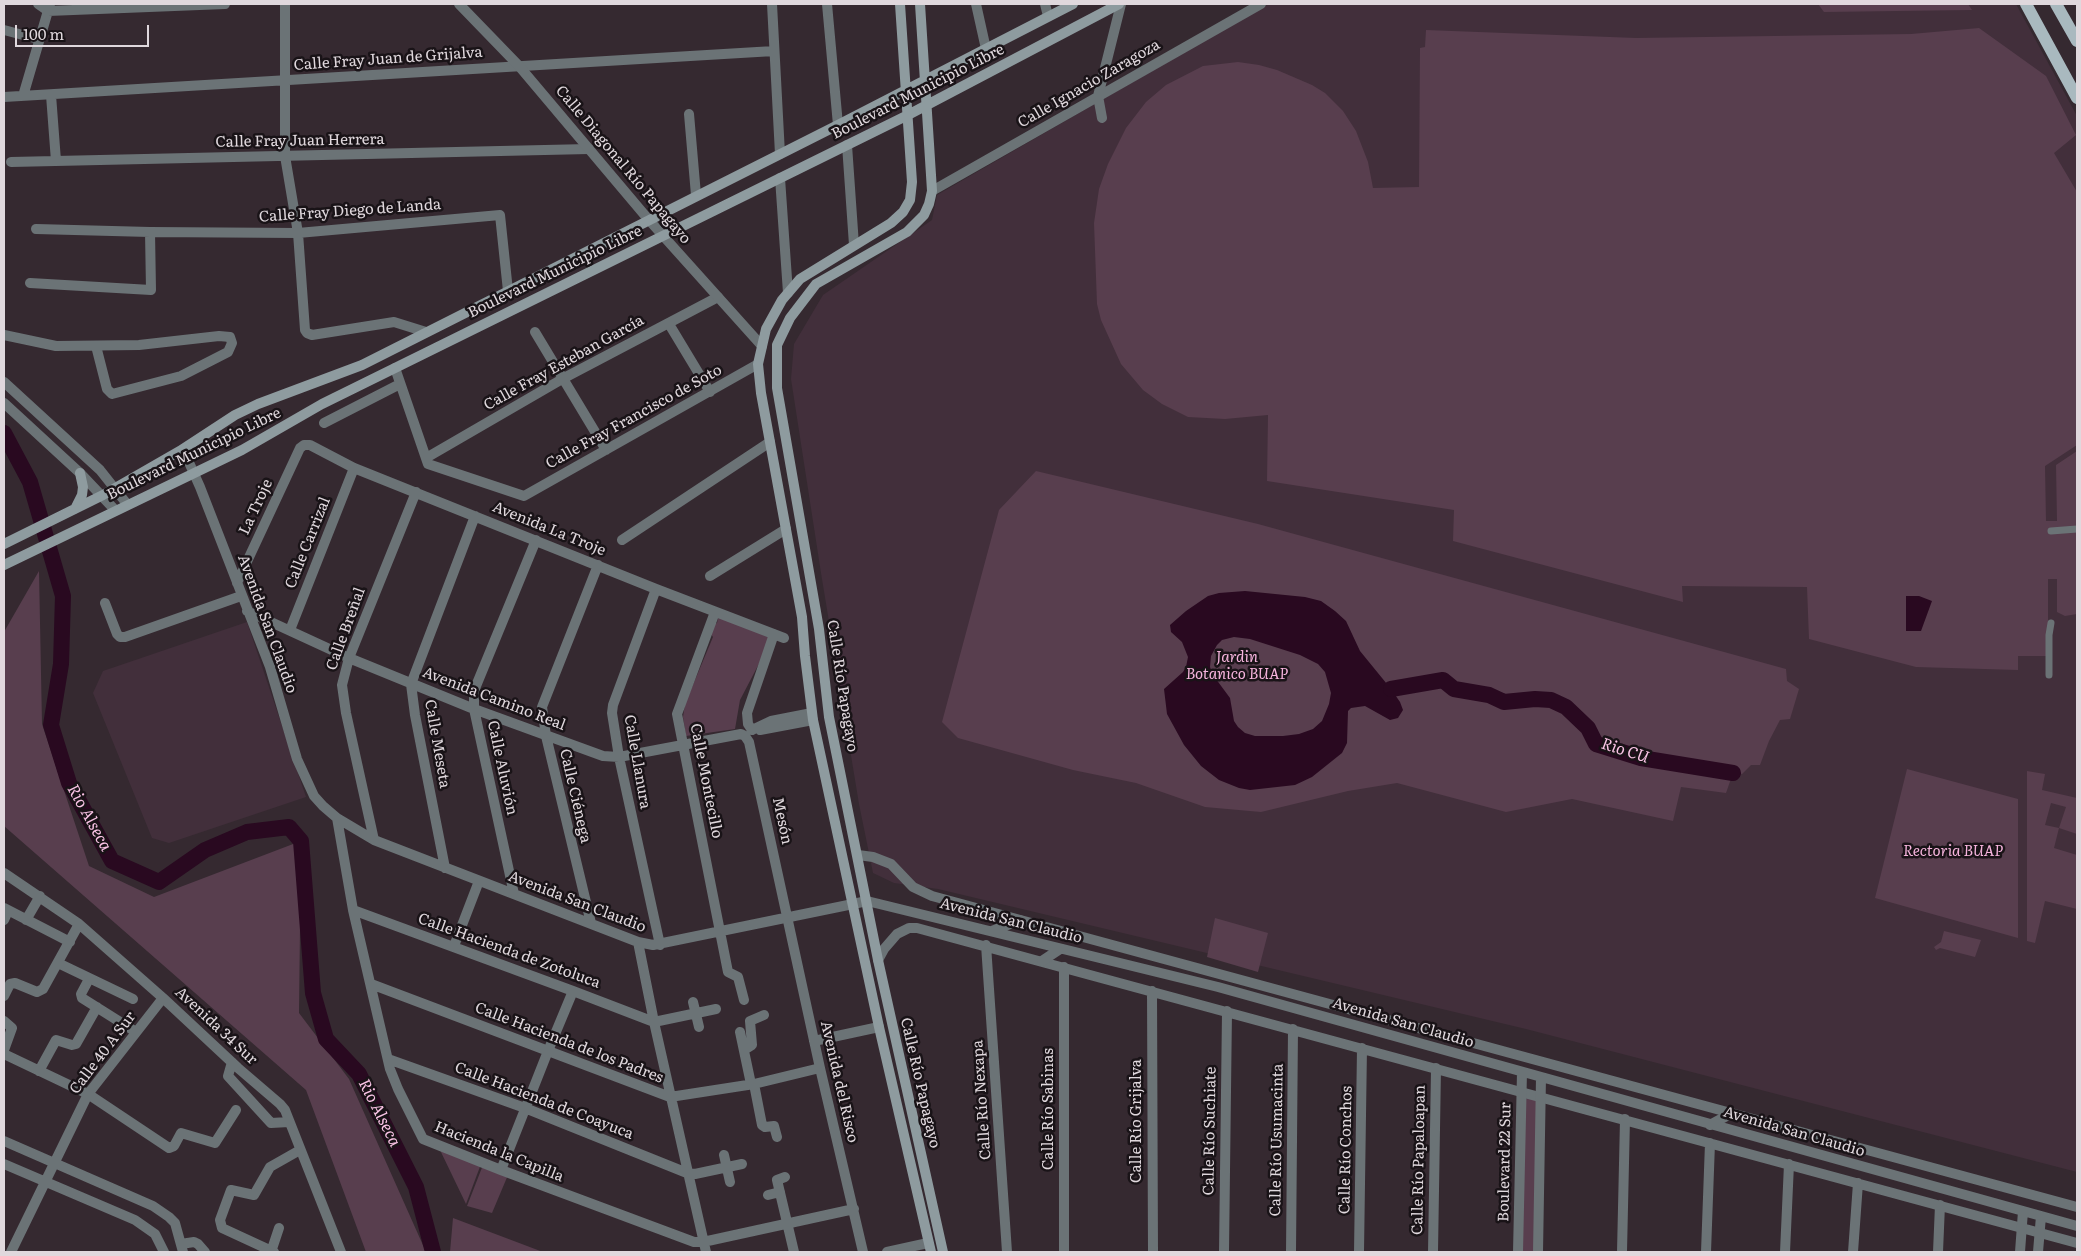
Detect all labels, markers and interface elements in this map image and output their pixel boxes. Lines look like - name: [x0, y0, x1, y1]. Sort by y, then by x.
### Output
- scale bar: [18, 15, 151, 47]
- text: 100 m: [23, 22, 64, 45]
- street label: Calle Ignacio Zaragoza: [1015, 36, 1163, 132]
- street label: Boulevard Municipio Libre: [829, 41, 1007, 143]
- street label: Calle Fray Juan de Grijalva: [293, 43, 483, 75]
- street label: Calle Diagonal Río Papagayo: [552, 82, 694, 248]
- street label: Calle Fray Juan Herrera: [215, 131, 385, 151]
- street label: Calle Fray Diego de Landa: [258, 196, 442, 226]
- street label: Boulevard Municipio Libre: [465, 222, 645, 322]
- street label: Calle Fray Esteban García: [481, 311, 647, 415]
- street label: Calle Fray Francisco de Soto: [543, 361, 725, 473]
- street label: Boulevard Municipio Libre: [104, 404, 284, 504]
- street label: La Troje: [235, 476, 277, 538]
- street label: Calle Carrizal: [281, 495, 335, 591]
- street label: Avenida La Troje: [490, 498, 608, 560]
- street label: Avenida San Claudio: [234, 552, 300, 696]
- street label: Calle Breñal: [323, 585, 369, 673]
- street label: Calle Río Papagayo: [823, 619, 861, 753]
- park label: Jardin Botanico BUAP: [1186, 649, 1288, 684]
- street label: Avenida Camino Real: [420, 663, 568, 735]
- street label: Calle Meseta: [420, 698, 454, 790]
- street label: Calle Llanura: [620, 713, 654, 811]
- street label: Calle Aluvión: [483, 719, 521, 817]
- street label: Calle Montecillo: [686, 722, 726, 840]
- water label: Rio CU: [1599, 734, 1651, 768]
- street label: Calle Ciénega: [555, 747, 595, 845]
- water label: Rio Alseca: [63, 781, 115, 855]
- street label: Mesón: [768, 796, 796, 846]
- park label: Rectoria BUAP: [1903, 843, 2003, 861]
- street label: Avenida San Claudio: [506, 867, 648, 937]
- street label: Avenida San Claudio: [938, 895, 1084, 947]
- street label: Calle Hacienda de Zotoluca: [415, 910, 603, 992]
- street label: Avenida 34 Sur: [171, 983, 261, 1069]
- street label: Avenida San Claudio: [1330, 994, 1476, 1052]
- street label: Calle Hacienda de los Padres: [472, 999, 666, 1087]
- street label: Calle 40 A Sur: [66, 1008, 140, 1098]
- street label: Calle Río Papagayo: [896, 1016, 944, 1150]
- street label: Avenida del Risco: [816, 1019, 862, 1145]
- street label: Calle Río Nexapa: [969, 1039, 995, 1161]
- street label: Calle Río Sabinas: [1040, 1048, 1058, 1170]
- street label: Calle Hacienda de Coayuca: [452, 1059, 636, 1143]
- street label: Calle Río Grijalva: [1128, 1059, 1146, 1183]
- street label: Calle Río Usumacinta: [1267, 1063, 1287, 1217]
- street label: Calle Río Suchiate: [1200, 1066, 1220, 1196]
- water label: Rio Alseca: [354, 1076, 404, 1150]
- street label: Calle Río Papaloapan: [1409, 1085, 1429, 1235]
- street label: Calle Río Conchos: [1336, 1086, 1356, 1214]
- street label: Boulevard 22 Sur: [1495, 1102, 1515, 1222]
- street label: Avenida San Claudio: [1721, 1103, 1867, 1161]
- street label: Hacienda la Capilla: [432, 1118, 566, 1186]

